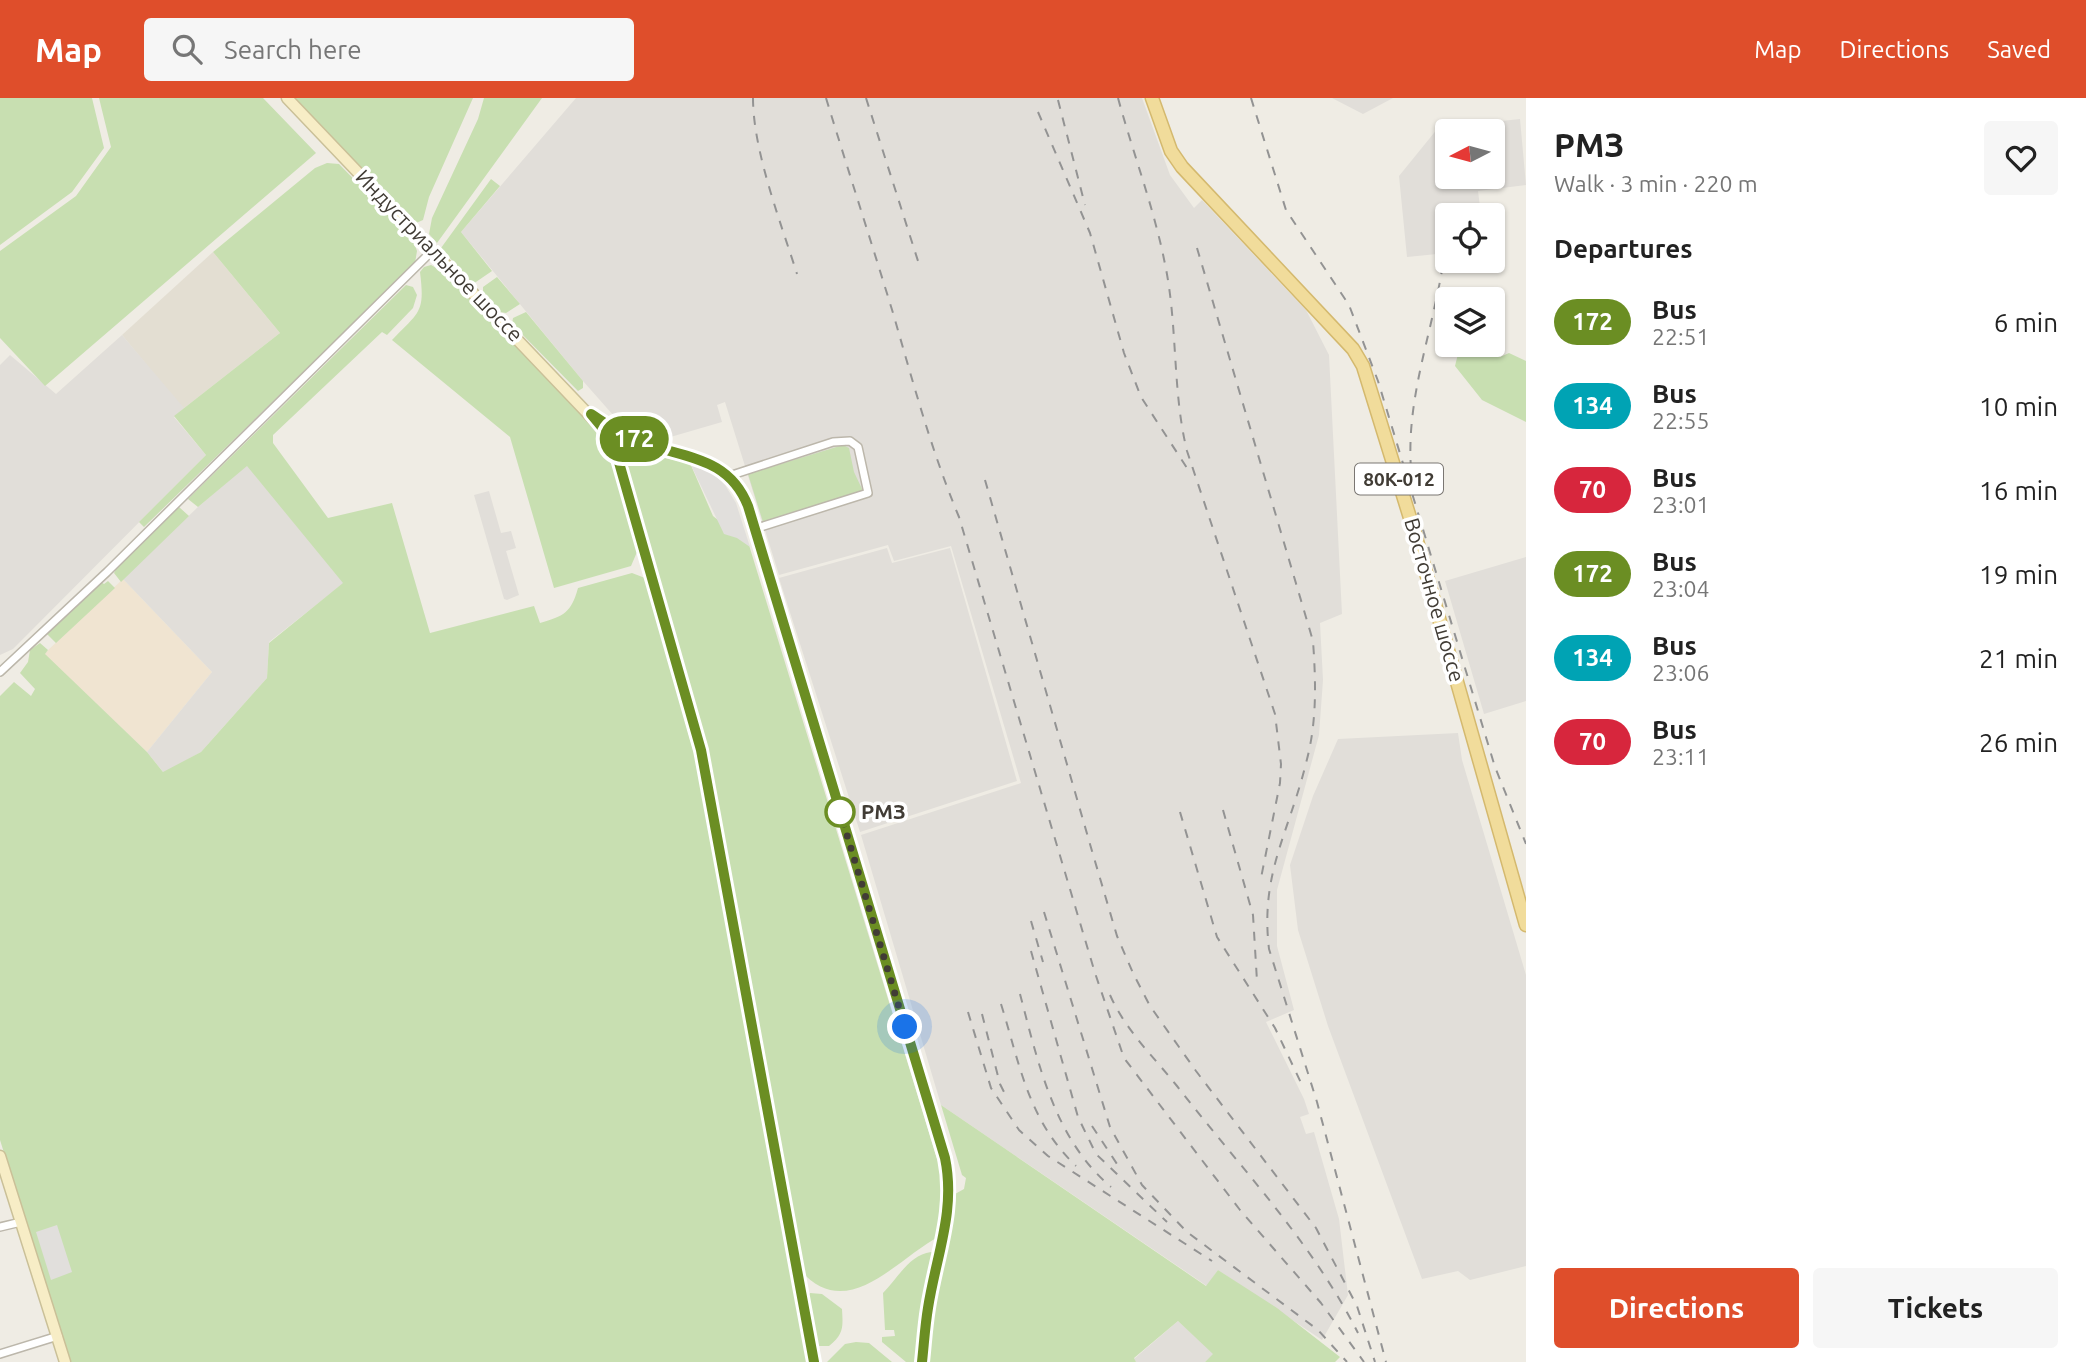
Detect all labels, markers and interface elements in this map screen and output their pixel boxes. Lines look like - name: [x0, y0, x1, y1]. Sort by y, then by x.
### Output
- search box: [144, 18, 634, 81]
- icon: search: [168, 30, 206, 68]
- text: Map: [35, 31, 102, 68]
- text: Search here: [224, 35, 362, 64]
- text: Map: [1754, 36, 1801, 63]
- text: Directions: [1839, 36, 1949, 63]
- text: Saved: [1987, 36, 2051, 63]
- north arrow: [1435, 119, 1505, 189]
- map controls: [1435, 119, 1505, 357]
- button: heart: [1984, 121, 2058, 195]
- text: РМЗ: [1554, 126, 1624, 163]
- street label: Индустриальное шоссе: [351, 164, 528, 346]
- text: Walk · 3 min · 220 m: [1554, 171, 1758, 196]
- button: locate: [1435, 203, 1505, 273]
- text: Departures: [1554, 234, 1692, 263]
- button: layers: [1435, 287, 1505, 357]
- text: Bus: [1652, 295, 1697, 324]
- text: 172: [1572, 308, 1613, 335]
- text: 6 min: [1994, 308, 2058, 337]
- text: 22:51: [1652, 324, 1710, 349]
- text: Bus: [1652, 379, 1697, 408]
- text: 134: [1572, 392, 1613, 419]
- text: 10 min: [1979, 392, 2058, 421]
- text: 22:55: [1652, 408, 1710, 433]
- line badge: 172: [594, 416, 674, 462]
- text: 172: [614, 425, 654, 452]
- text: Bus: [1652, 463, 1697, 492]
- road number: 80К-012: [1355, 464, 1443, 494]
- text: 70: [1579, 476, 1606, 503]
- text: 16 min: [1979, 476, 2058, 505]
- text: 23:01: [1652, 492, 1710, 517]
- street label: Восточное шоссе: [1400, 515, 1470, 685]
- text: Bus: [1652, 547, 1697, 576]
- text: 172: [1572, 560, 1613, 587]
- text: 19 min: [1979, 560, 2058, 589]
- text: 23:04: [1652, 576, 1710, 601]
- text: Bus: [1652, 631, 1697, 660]
- text: 134: [1572, 644, 1613, 671]
- text: 21 min: [1979, 644, 2058, 673]
- text: 23:06: [1652, 660, 1710, 685]
- text: Bus: [1652, 715, 1697, 744]
- text: 70: [1579, 728, 1606, 755]
- text: 26 min: [1979, 728, 2058, 757]
- text: 23:11: [1652, 744, 1710, 769]
- marker: РМЗ: [825, 797, 855, 827]
- place label: РМЗ: [861, 799, 906, 823]
- your location: [887, 1009, 922, 1044]
- button: Directions: [1554, 1268, 1799, 1348]
- button: Tickets: [1813, 1268, 2058, 1348]

